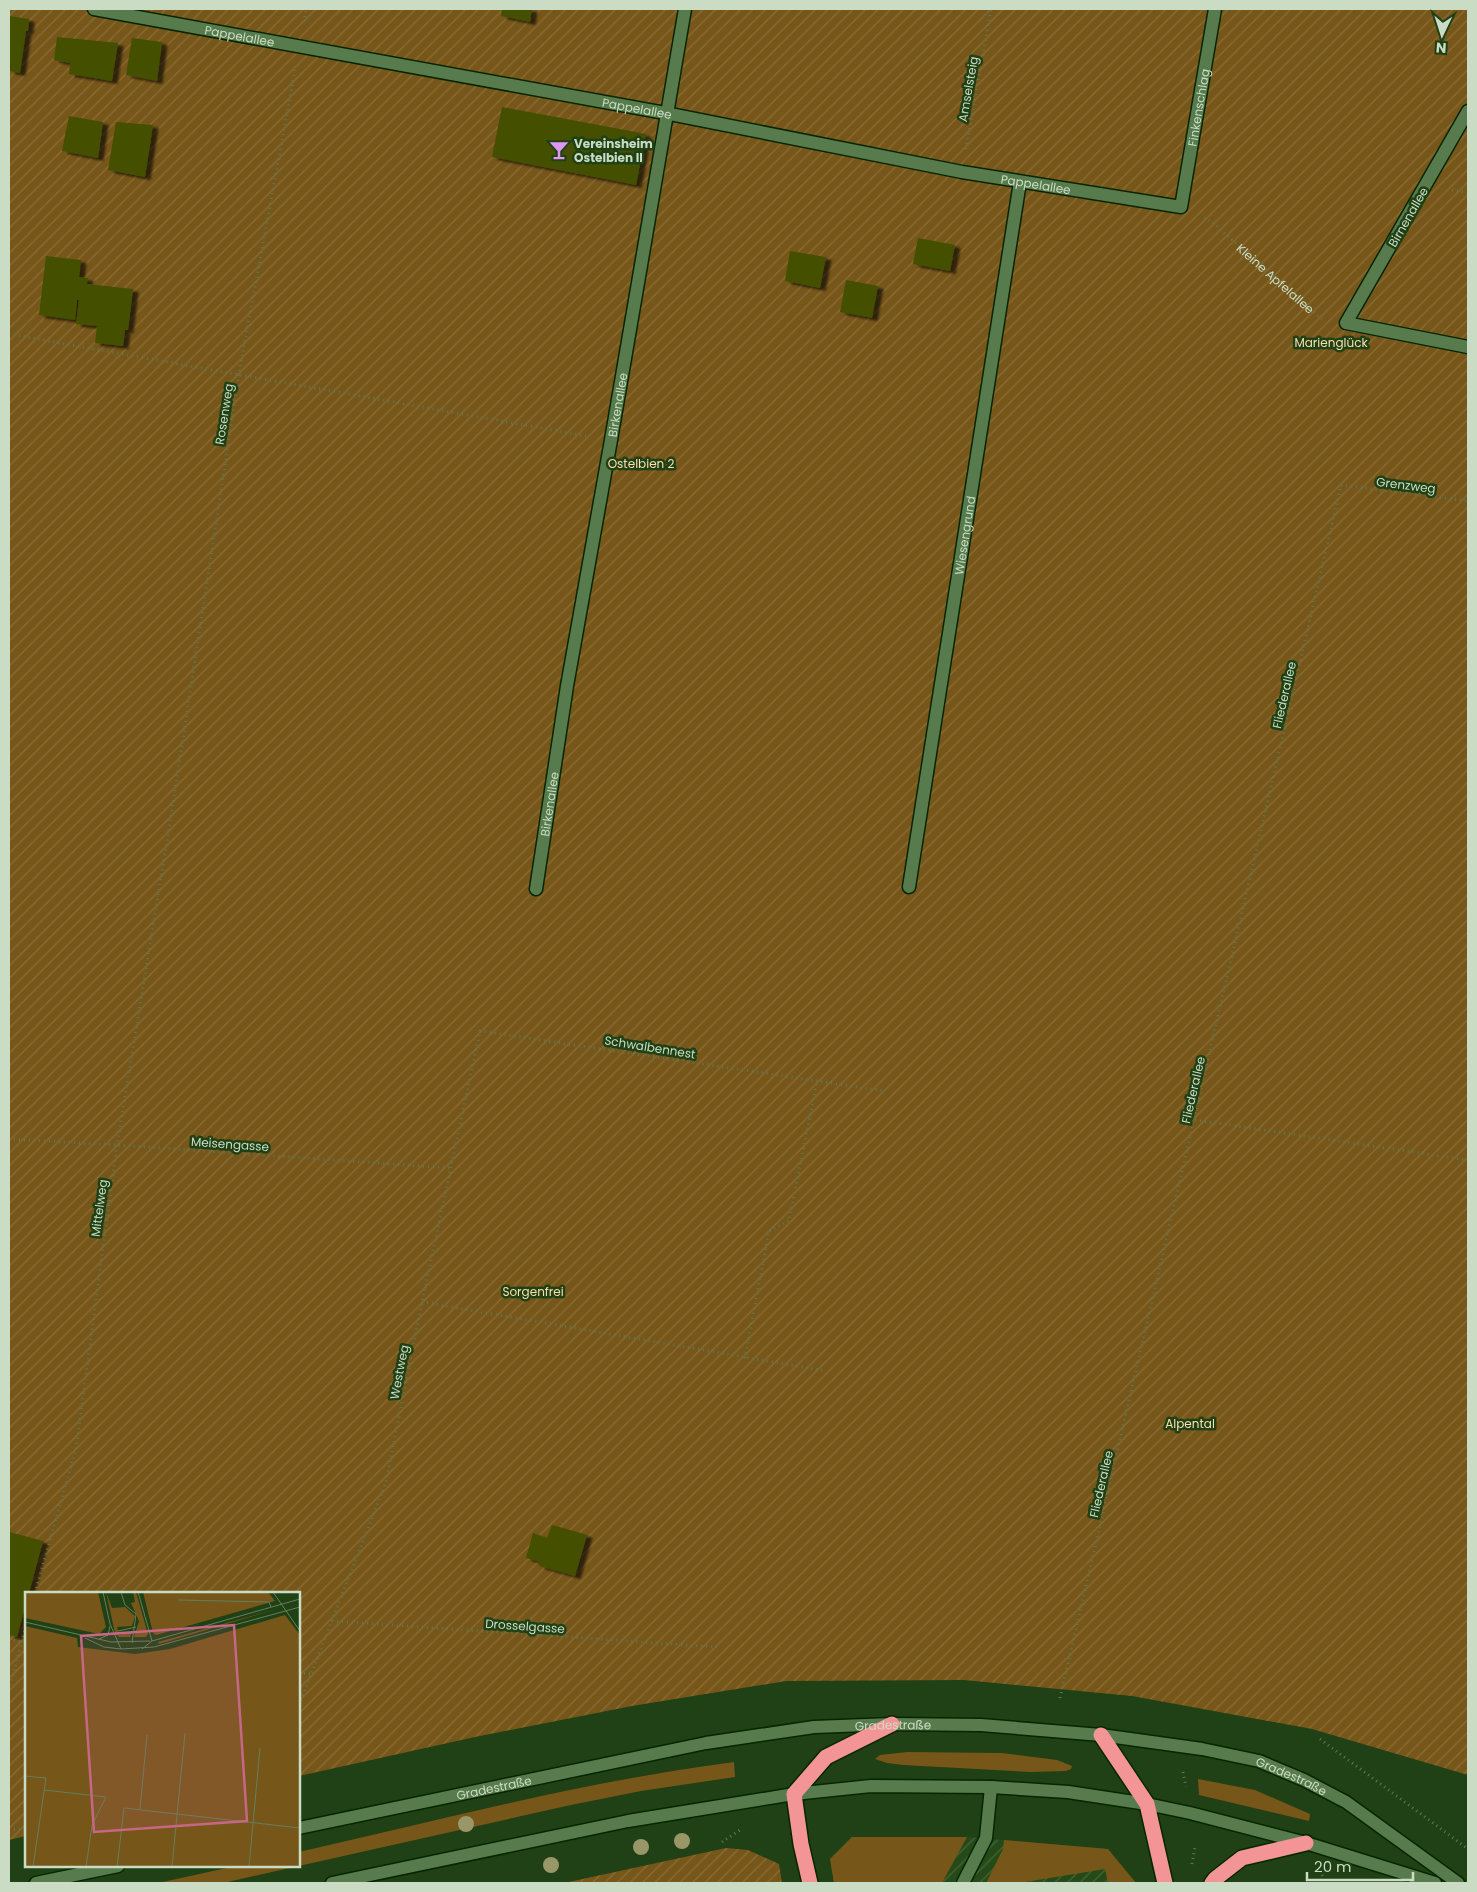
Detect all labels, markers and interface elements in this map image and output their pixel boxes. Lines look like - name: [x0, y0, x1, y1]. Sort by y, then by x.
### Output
- north arrow: [1417, 10, 1467, 60]
- street label: Pappelallee: [203, 21, 276, 50]
- text: N: [1435, 38, 1447, 58]
- street label: Amselsteig: [954, 55, 982, 123]
- street label: Finkenschlag: [1183, 67, 1213, 148]
- street label: Pappelallee: [601, 93, 673, 123]
- place label: Vereinsheim Ostelbien II: [574, 135, 653, 166]
- bar icon: Vereinsheim Ostelbien II: [548, 139, 570, 161]
- street label: Pappelallee: [1000, 170, 1072, 198]
- street label: Birnenallee: [1384, 184, 1432, 250]
- street label: Kleine Apfelallee: [1233, 239, 1318, 317]
- park label: Marienglück: [1294, 334, 1368, 351]
- street label: Birkenallee: [603, 371, 631, 438]
- street label: Rosenweg: [211, 382, 237, 446]
- park label: Ostelbien 2: [608, 455, 674, 472]
- street label: Grenzweg: [1375, 473, 1437, 497]
- street label: Wiesengrund: [950, 495, 979, 576]
- street label: Fliederallee: [1268, 660, 1300, 730]
- street label: Birkenallee: [536, 771, 562, 837]
- street label: Schwalbennest: [603, 1031, 697, 1063]
- street label: Fliederallee: [1177, 1055, 1209, 1125]
- street label: Meisengasse: [190, 1133, 270, 1155]
- street label: Mittelweg: [87, 1178, 111, 1238]
- park label: Sorgenfrei: [502, 1283, 564, 1300]
- street label: Westweg: [385, 1343, 413, 1401]
- park label: Alpental: [1165, 1415, 1215, 1432]
- street label: Fliederallee: [1085, 1449, 1117, 1519]
- inset map: [25, 1592, 300, 1867]
- street label: Drosselgasse: [485, 1615, 565, 1637]
- street label: Gradestraße: [854, 1715, 931, 1734]
- street label: Gradestraße: [1253, 1752, 1330, 1799]
- street label: Gradestraße: [455, 1771, 533, 1803]
- scale bar: [1307, 1850, 1413, 1882]
- text: 20 m: [1314, 1856, 1352, 1877]

